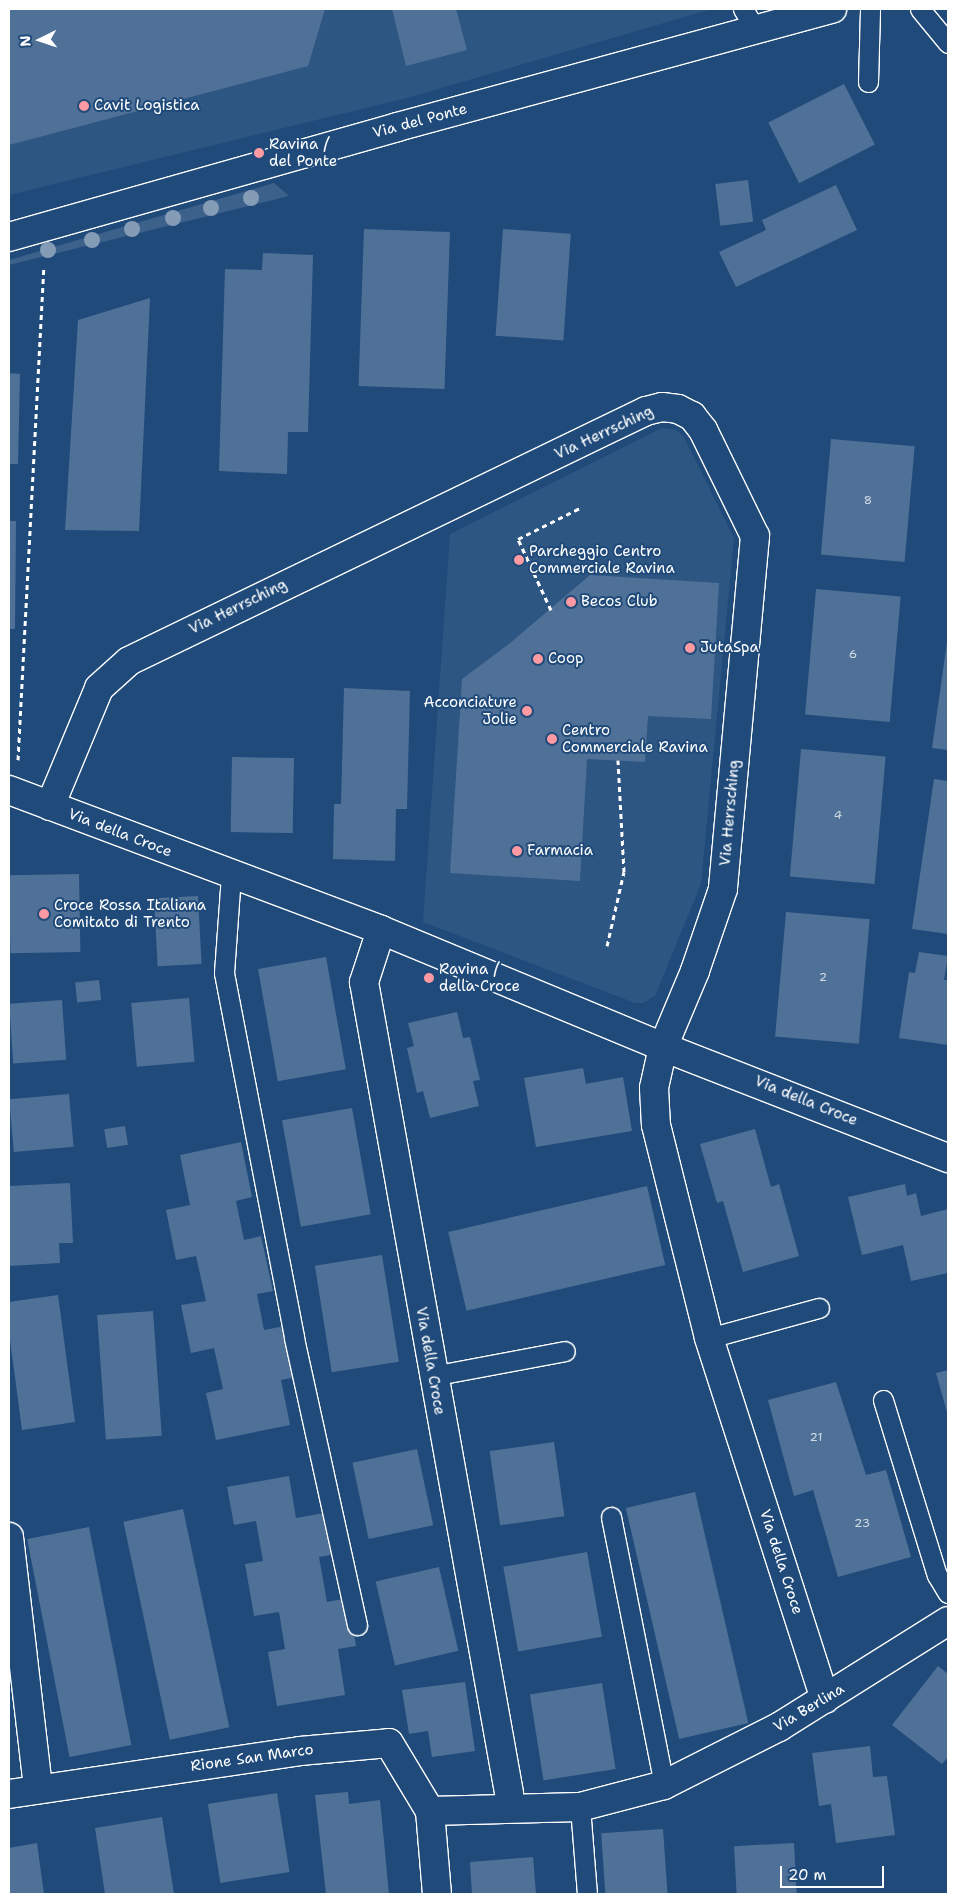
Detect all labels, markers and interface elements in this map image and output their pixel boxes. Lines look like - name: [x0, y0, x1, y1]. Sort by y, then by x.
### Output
- north arrow: [15, 15, 65, 65]
- text: N: [16, 35, 34, 47]
- place label: Cavit Logistica: [94, 97, 199, 115]
- marker: Cavit Logistica: [78, 100, 90, 112]
- street label: Via del Ponte: [371, 100, 469, 142]
- place label: Ravina / del Ponte: [269, 135, 337, 170]
- marker: Ravina / del Ponte: [253, 147, 265, 159]
- street label: Via Herrsching: [552, 402, 656, 464]
- house number: 8: [864, 494, 872, 508]
- place label: Parcheggio Centro Commerciale Ravina: [529, 542, 675, 577]
- marker: Parcheggio Centro Commerciale Ravina: [513, 554, 525, 566]
- street label: Via Herrsching: [186, 576, 290, 638]
- place label: Becos Club: [581, 593, 658, 611]
- marker: Becos Club: [565, 596, 577, 608]
- place label: JutaSpa: [700, 639, 759, 657]
- marker: JutaSpa: [684, 642, 696, 654]
- house number: 6: [849, 648, 857, 662]
- place label: Coop: [548, 650, 583, 668]
- marker: Coop: [532, 653, 544, 665]
- place label: Acconciature Jolie: [424, 693, 517, 728]
- marker: Acconciature Jolie: [521, 705, 533, 717]
- place label: Centro Commerciale Ravina: [562, 721, 708, 756]
- marker: Centro Commerciale Ravina: [546, 733, 558, 745]
- street label: Via Herrsching: [716, 759, 744, 867]
- street label: Via della Croce: [66, 805, 174, 861]
- house number: 4: [834, 809, 842, 823]
- place label: Farmacia: [527, 842, 593, 860]
- marker: Farmacia: [511, 845, 523, 857]
- place label: Croce Rossa Italiana Comitato di Trento: [54, 896, 206, 931]
- marker: Croce Rossa Italiana Comitato di Trento: [38, 908, 50, 920]
- place label: Ravina / della Croce: [439, 960, 520, 995]
- house number: 2: [819, 971, 827, 985]
- marker: Ravina / della Croce: [423, 972, 435, 984]
- street label: Via della Croce: [752, 1072, 860, 1130]
- street label: Via della Croce: [412, 1305, 448, 1417]
- house number: 21: [810, 1431, 822, 1445]
- street label: Via della Croce: [756, 1507, 806, 1617]
- house number: 23: [854, 1517, 870, 1531]
- street label: Via Berlina: [770, 1680, 848, 1736]
- street label: Rione San Marco: [189, 1740, 315, 1776]
- scale bar: [782, 1856, 886, 1888]
- text: 20 m: [788, 1865, 827, 1885]

